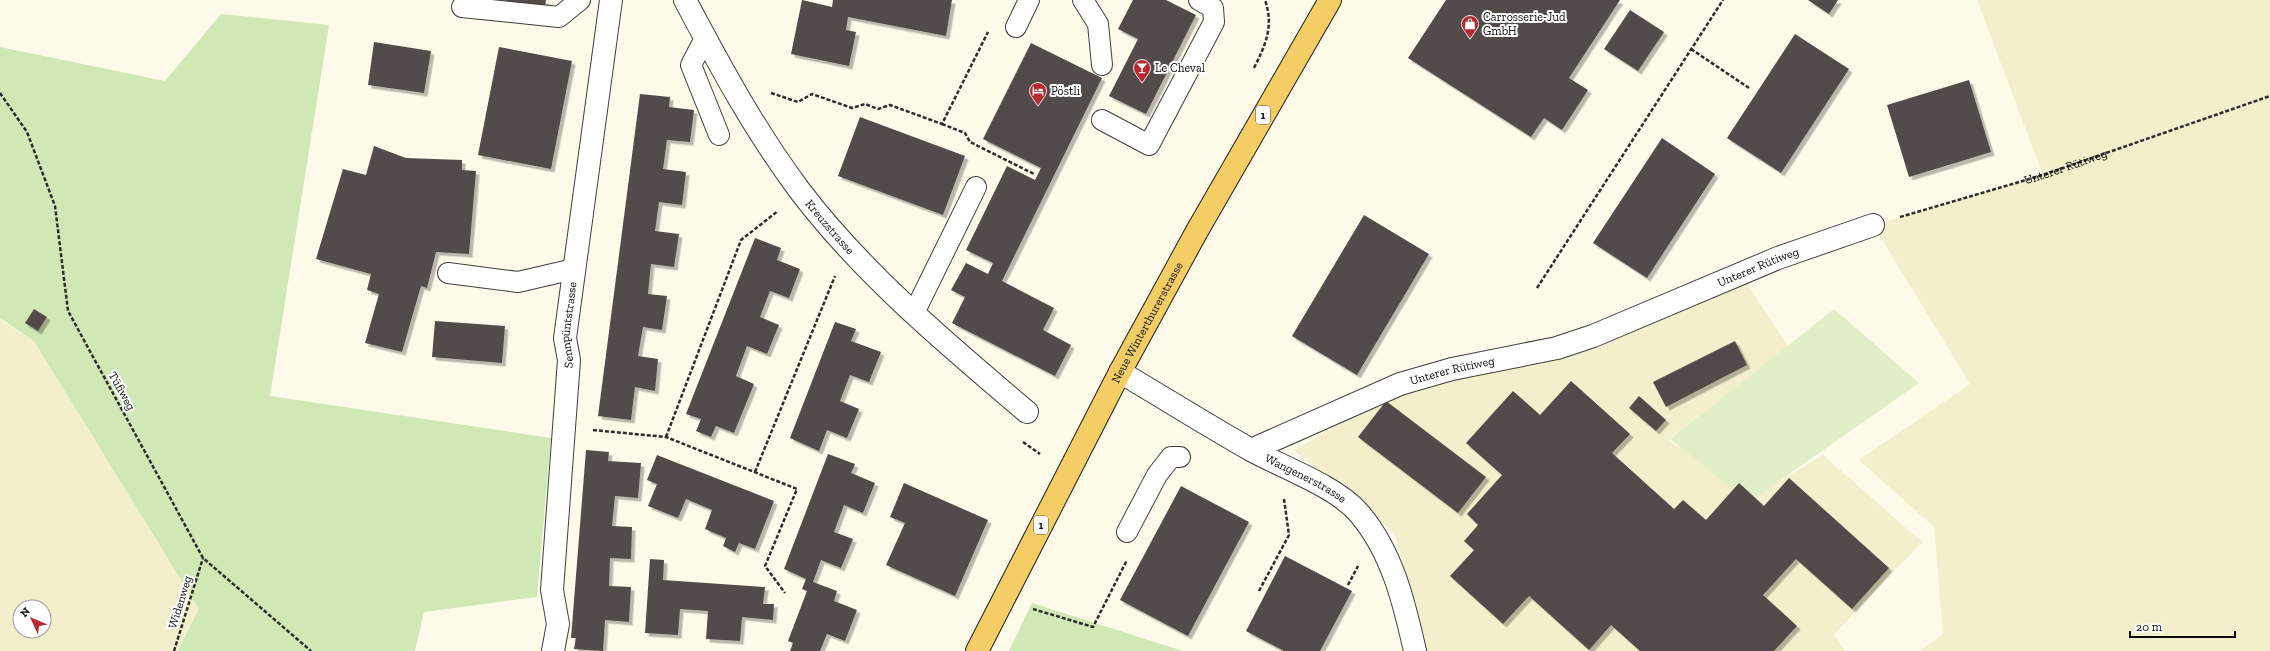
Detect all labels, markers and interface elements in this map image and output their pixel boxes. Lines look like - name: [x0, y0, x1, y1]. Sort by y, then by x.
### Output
- place label: Carrosserie-Jud GmbH: [1483, 10, 1566, 38]
- shop icon: Carrosserie-Jud GmbH: [1460, 14, 1480, 39]
- bar icon: Le Cheval: [1132, 58, 1152, 83]
- place label: Le Cheval: [1155, 61, 1205, 75]
- hotel icon: Pöstli: [1028, 81, 1048, 106]
- place label: Pöstli: [1051, 84, 1081, 98]
- road number: 1: [1256, 106, 1270, 124]
- street label: Unterer Rütiweg: [2022, 146, 2109, 187]
- street label: Kreuzstrasse: [803, 197, 857, 257]
- street label: Unterer Rütiweg: [1715, 244, 1801, 290]
- street label: Neue Winterthurerstrasse: [1109, 259, 1186, 385]
- street label: Sennpüntstrasse: [558, 281, 580, 369]
- street label: Unterer Rütiweg: [1408, 354, 1496, 388]
- street label: Tüfiweg: [106, 369, 139, 413]
- street label: Wangenerstrasse: [1263, 451, 1349, 506]
- road number: 1: [1034, 516, 1048, 534]
- street label: Widenweg: [165, 573, 195, 630]
- north arrow: [12, 599, 52, 639]
- text: N: [18, 604, 33, 620]
- scale bar: [2130, 613, 2235, 639]
- text: 20 m: [2136, 620, 2163, 634]

